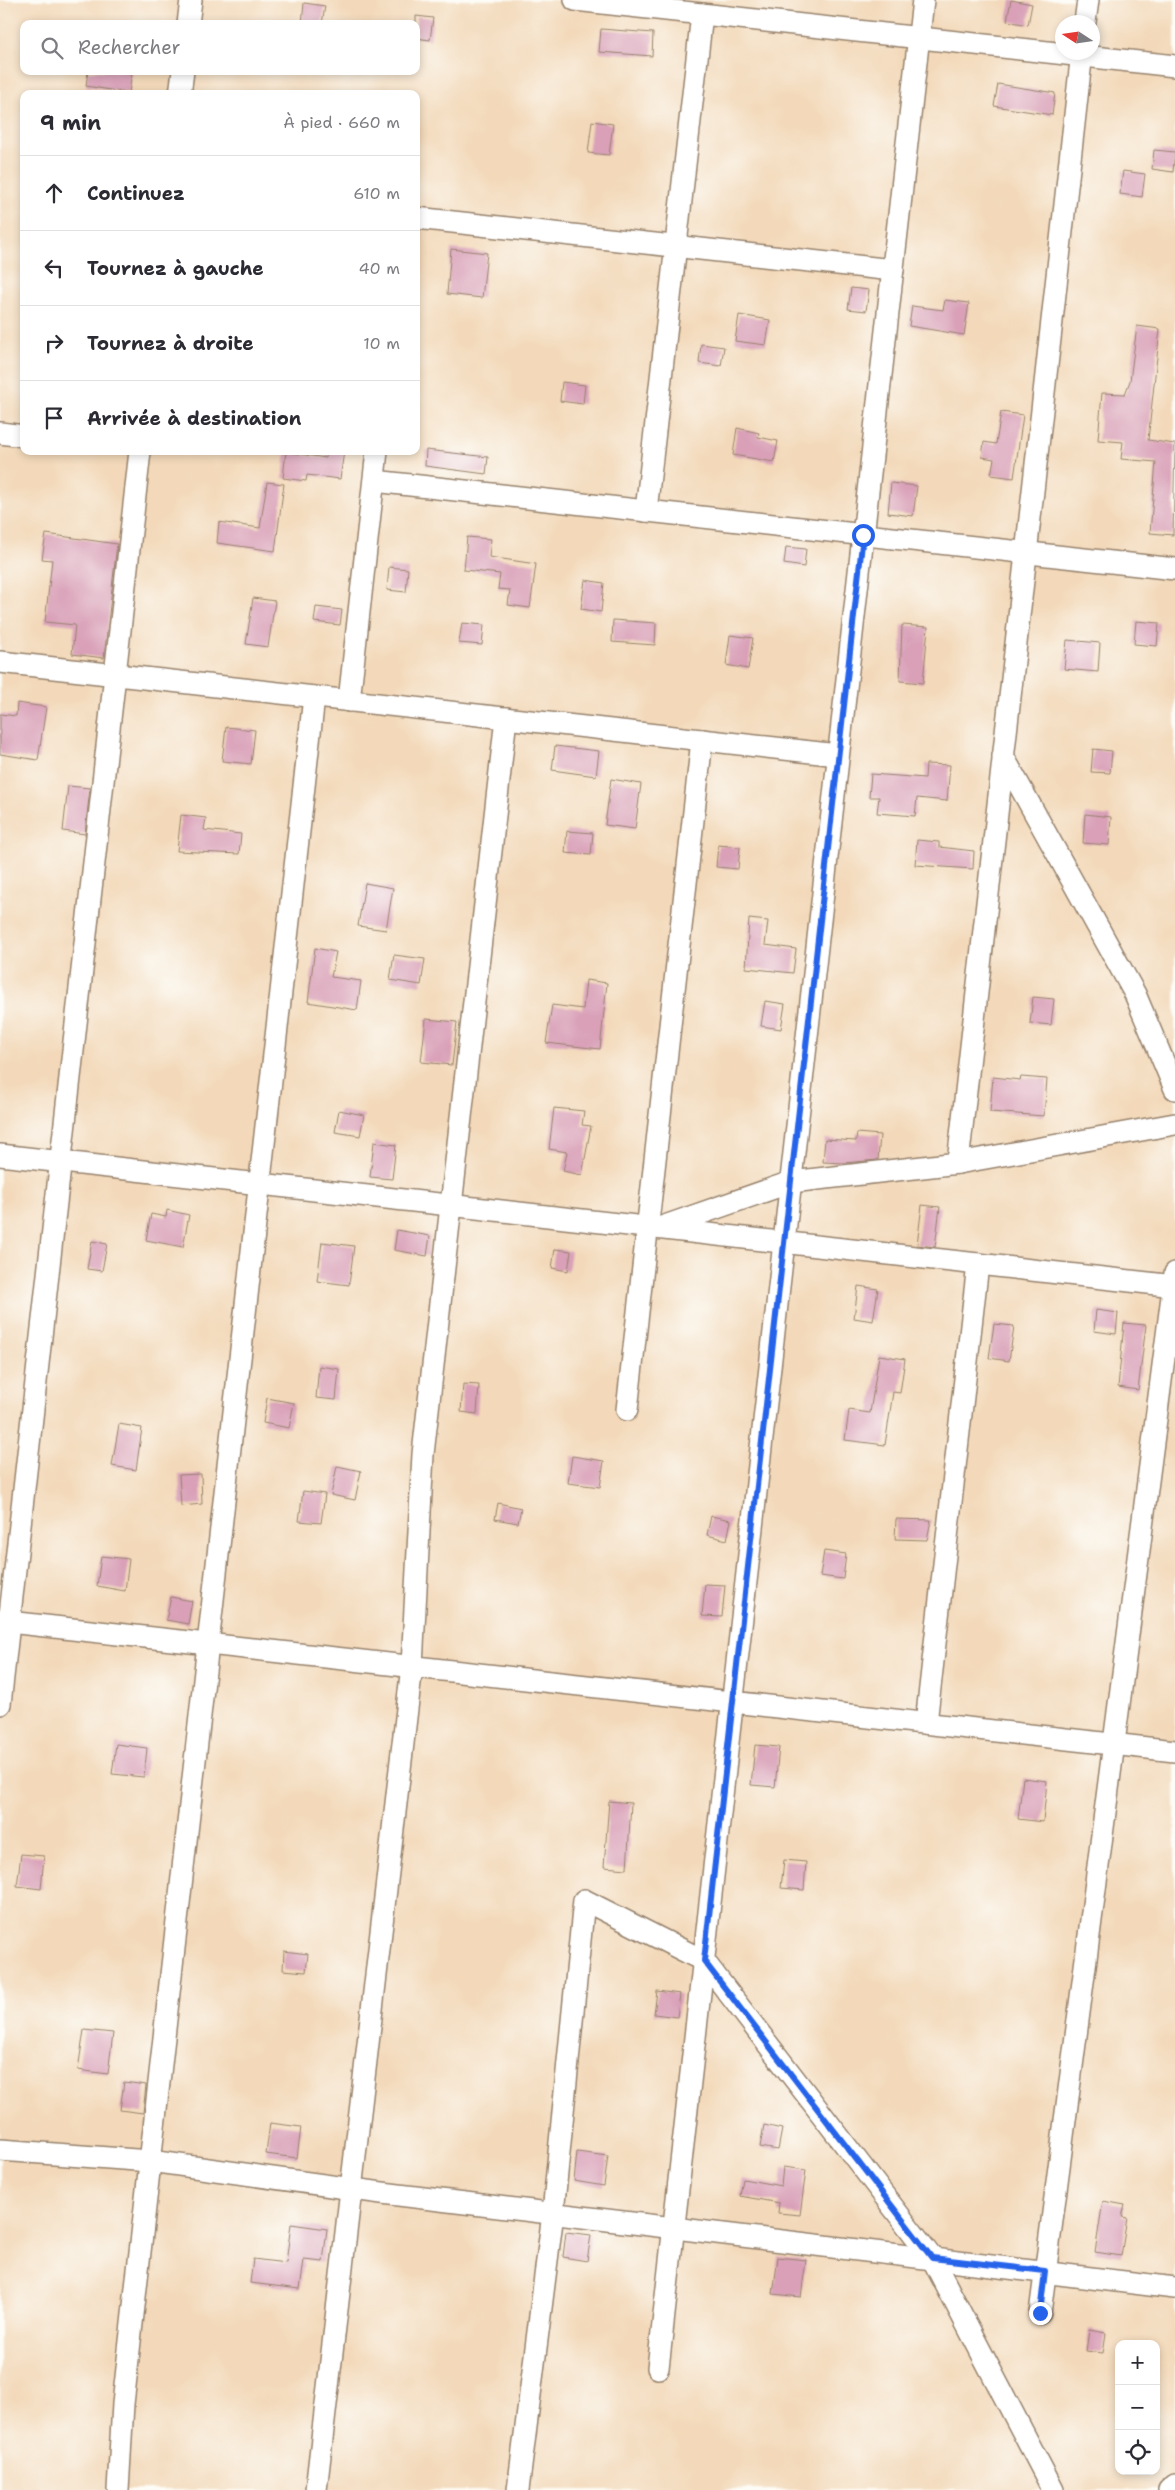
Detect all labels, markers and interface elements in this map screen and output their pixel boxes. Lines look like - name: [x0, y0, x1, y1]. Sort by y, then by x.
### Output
- north arrow: [1055, 15, 1100, 60]
- search box: [20, 20, 420, 75]
- icon: search: [38, 34, 66, 62]
- text: Rechercher: [78, 35, 181, 60]
- text: 9 min: [40, 109, 101, 137]
- text: À pied · 660 m: [283, 112, 400, 133]
- icon: ahead: [40, 179, 68, 207]
- text: Continuez: [87, 181, 185, 206]
- text: 610 m: [353, 183, 400, 204]
- icon: left: [40, 254, 68, 282]
- text: Tournez à gauche: [87, 256, 264, 281]
- text: 40 m: [358, 258, 400, 279]
- icon: right: [40, 329, 68, 357]
- text: Tournez à droite: [87, 331, 254, 356]
- text: 10 m: [363, 333, 400, 354]
- icon: arrive: [40, 404, 68, 432]
- text: Arrivée à destination: [87, 406, 301, 431]
- route start: [852, 524, 875, 547]
- route end: [1029, 2302, 1052, 2325]
- map controls: [1115, 2340, 1160, 2475]
- button: +: [1115, 2340, 1160, 2385]
- button: −: [1115, 2385, 1160, 2430]
- button: locate: [1115, 2430, 1160, 2475]

